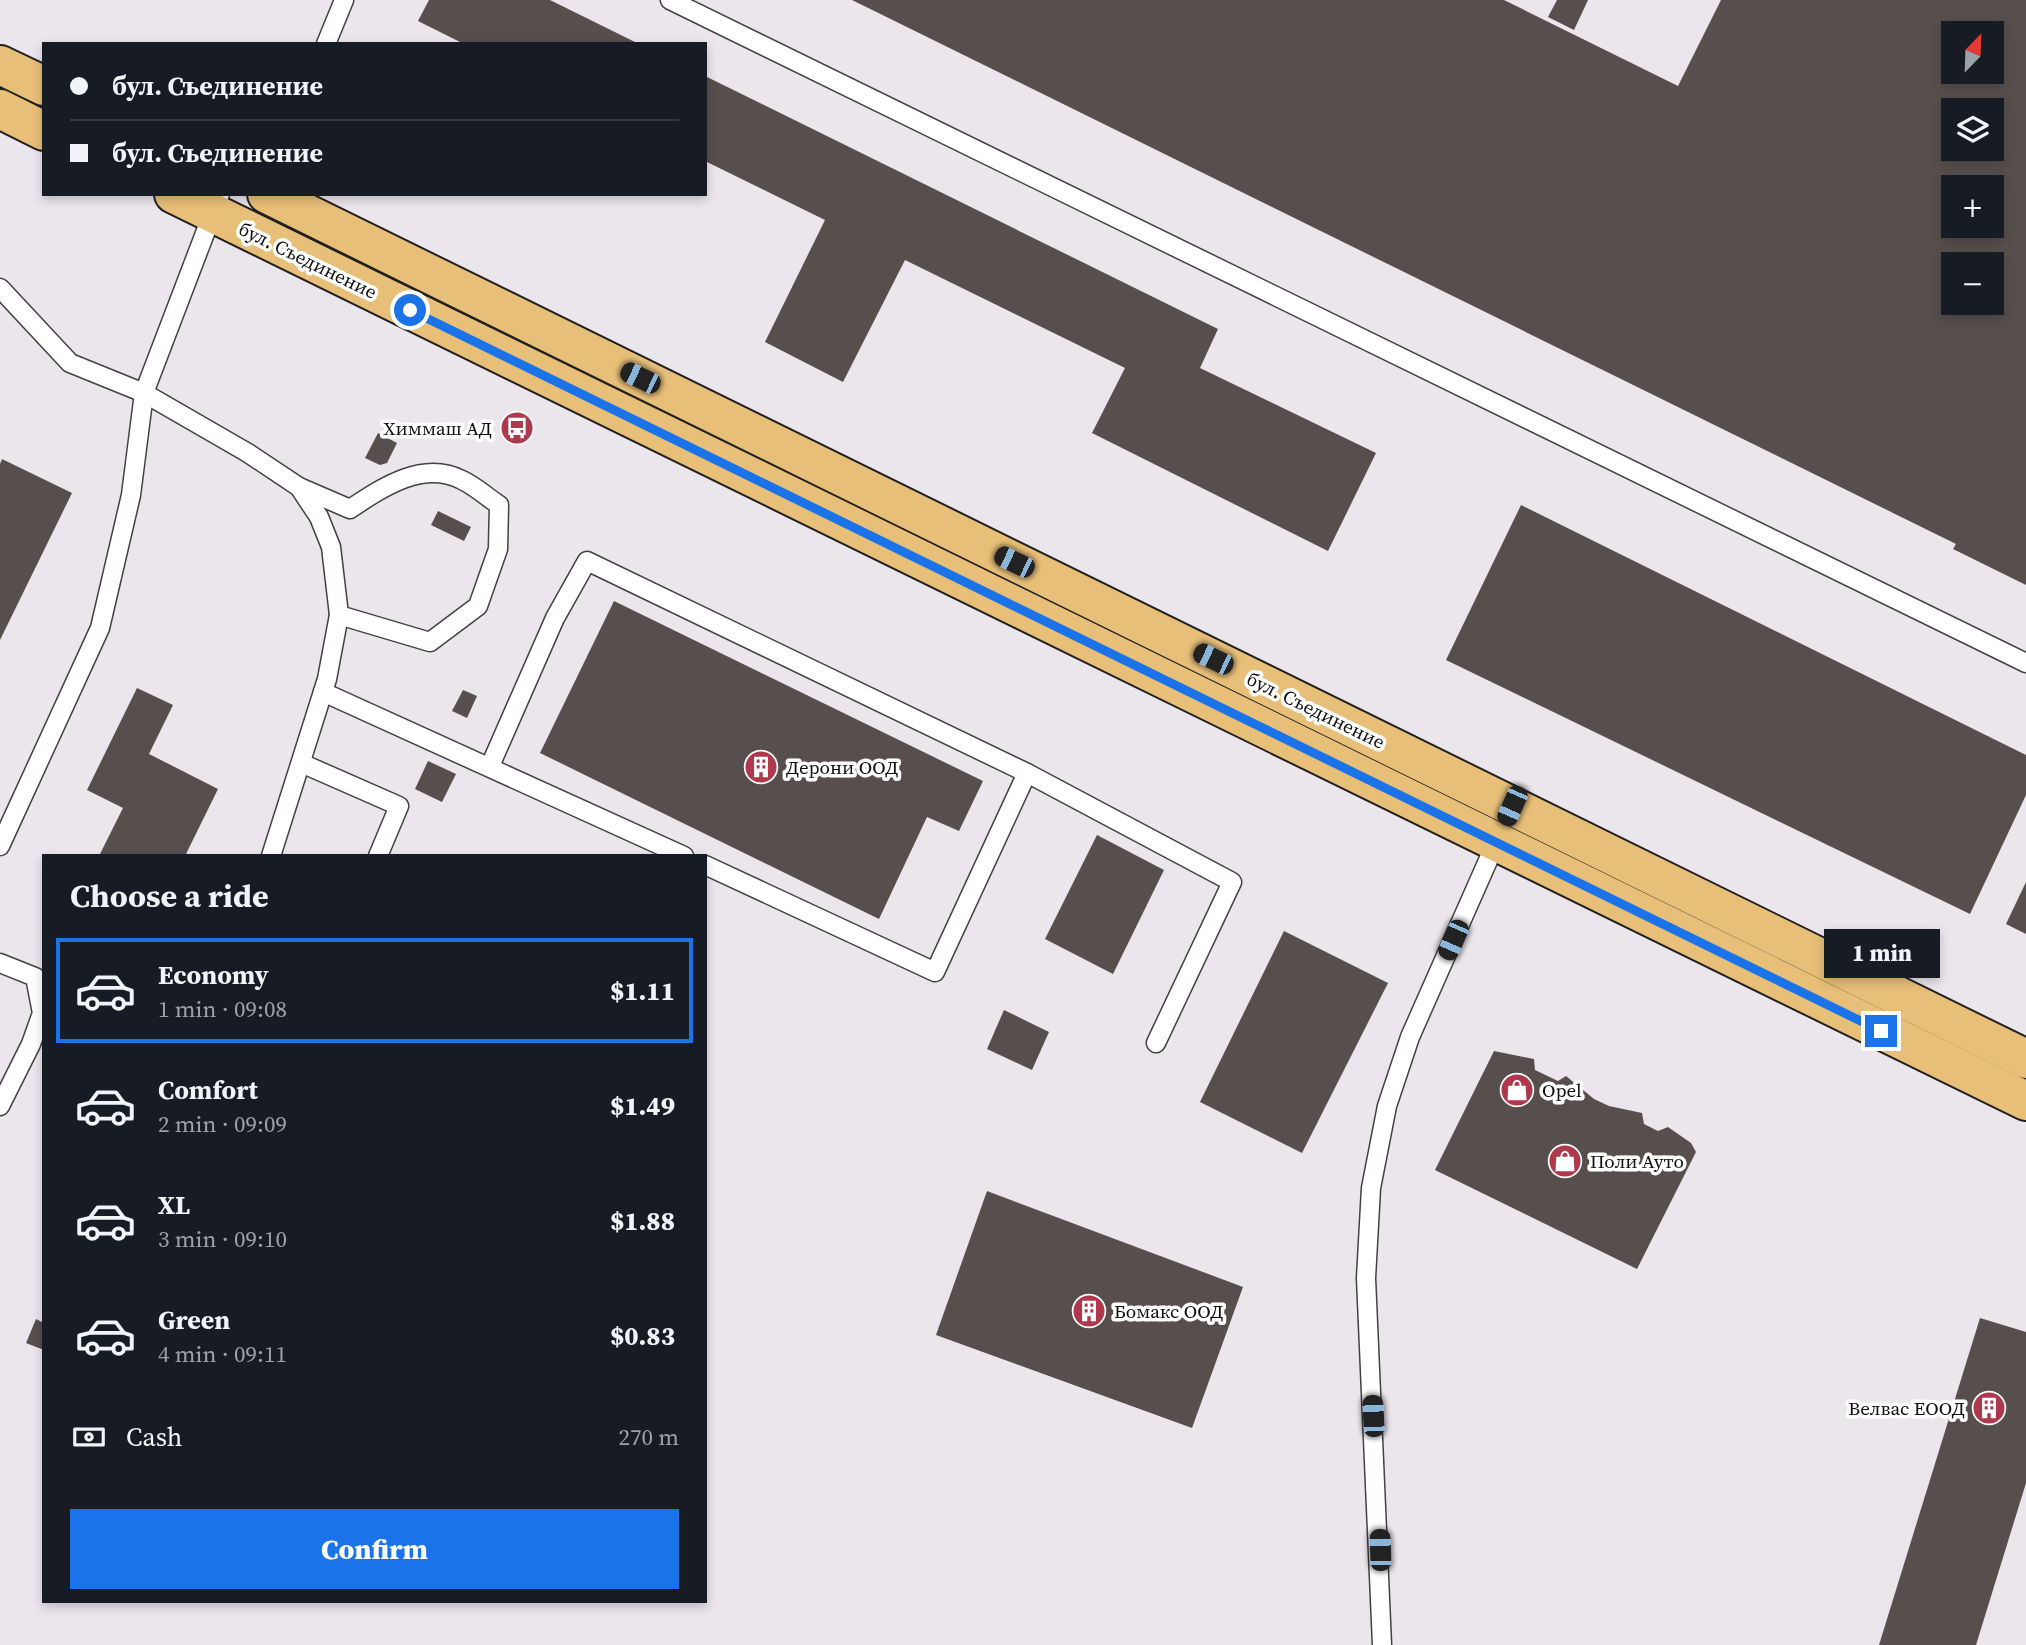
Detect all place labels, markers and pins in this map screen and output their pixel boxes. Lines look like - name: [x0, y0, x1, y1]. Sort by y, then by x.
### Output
- bus stop icon: Химмаш АД: [498, 409, 536, 447]
- place label: Химмаш АД: [383, 415, 492, 441]
- building icon: Дерони ООД: [742, 748, 780, 786]
- place label: Дерони ООД: [786, 754, 898, 780]
- shop icon: Opel: [1498, 1071, 1536, 1109]
- place label: Opel: [1542, 1077, 1582, 1103]
- shop icon: Поли Ауто: [1546, 1142, 1584, 1180]
- place label: Поли Ауто: [1590, 1148, 1684, 1174]
- building icon: Бомакс ООД: [1070, 1292, 1108, 1330]
- place label: Бомакс ООД: [1114, 1298, 1223, 1324]
- building icon: Велвас ЕООД: [1970, 1389, 2008, 1427]
- place label: Велвас ЕООД: [1848, 1395, 1965, 1421]

